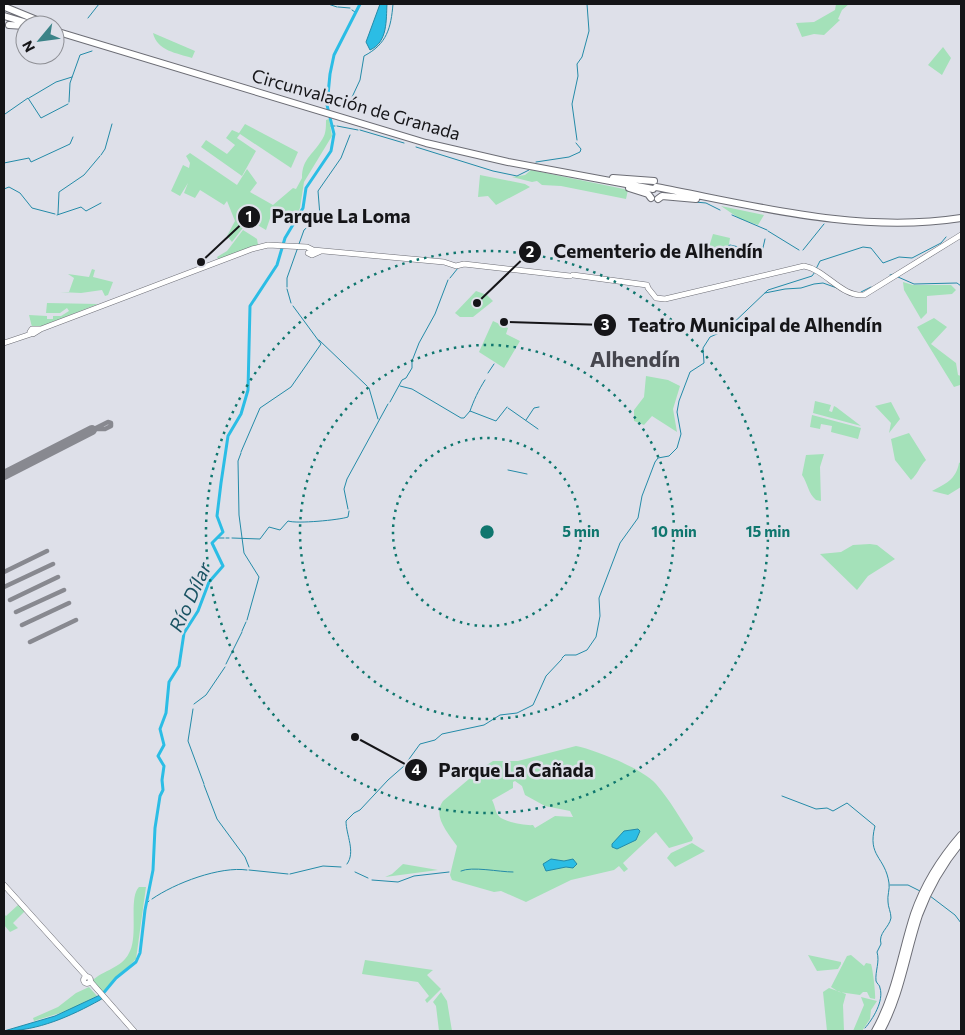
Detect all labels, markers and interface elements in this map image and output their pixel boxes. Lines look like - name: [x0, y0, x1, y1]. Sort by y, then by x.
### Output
- north arrow: [15, 15, 65, 65]
- text: N: [18, 38, 38, 55]
- street label: Circunvalación de Granada: [249, 64, 463, 144]
- callout: Parque La Loma: [237, 200, 421, 234]
- text: Parque La Loma: [271, 204, 411, 227]
- text: 1: [246, 207, 252, 225]
- callout: Cementerio de Alhendín: [518, 235, 772, 269]
- text: Cementerio de Alhendín: [553, 239, 763, 262]
- text: 2: [526, 242, 534, 260]
- callout: Teatro Municipal de Alhendín: [593, 308, 892, 342]
- text: Teatro Municipal de Alhendín: [628, 313, 882, 336]
- text: 3: [601, 315, 610, 333]
- district label: Alhendín: [590, 345, 680, 372]
- text: 5 min: [562, 522, 600, 540]
- text: 10 min: [651, 522, 697, 540]
- text: 15 min: [746, 522, 790, 540]
- centre of rings: [478, 523, 496, 541]
- water label: Río Dílar: [164, 557, 216, 635]
- callout: Parque La Cañada: [403, 753, 604, 787]
- text: Parque La Cañada: [438, 758, 594, 781]
- text: 4: [411, 760, 421, 778]

